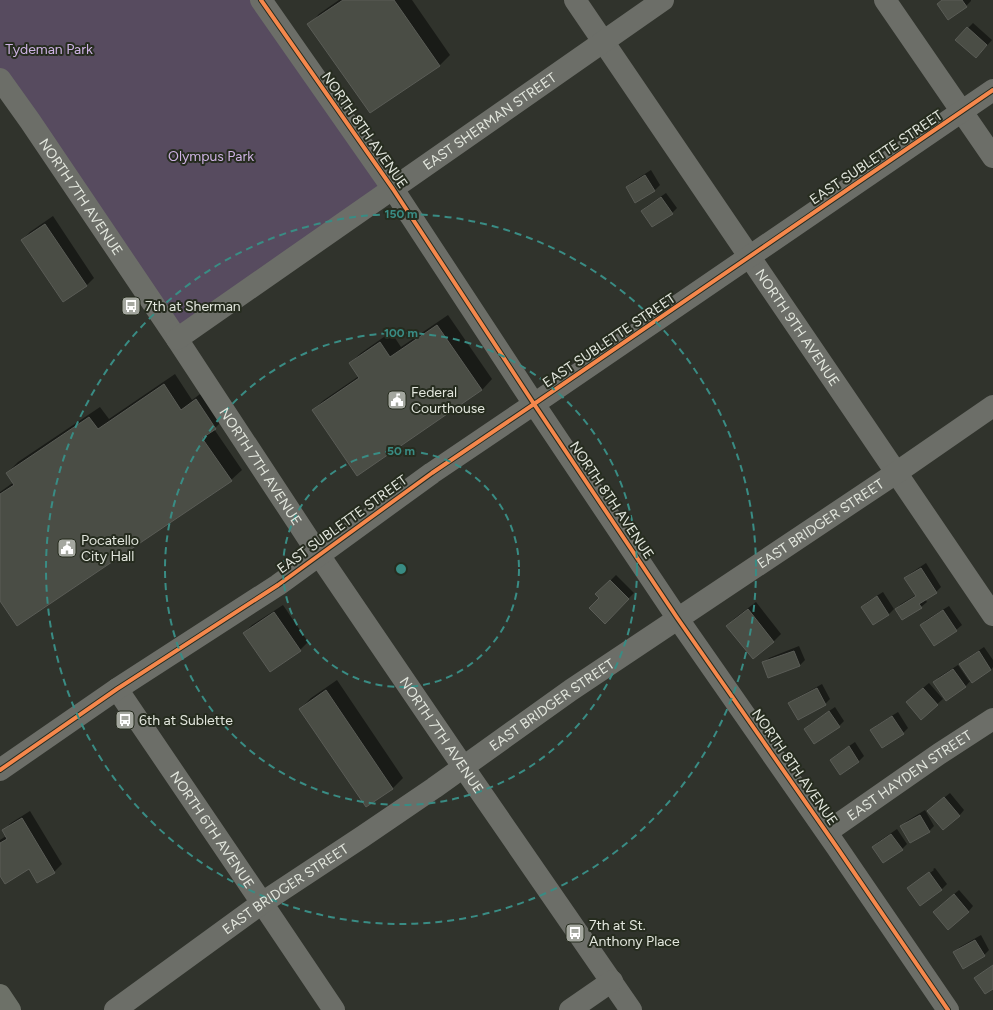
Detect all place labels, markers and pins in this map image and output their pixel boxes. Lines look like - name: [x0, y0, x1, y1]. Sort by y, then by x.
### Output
- bus stop icon: 7th at Sherman: [120, 295, 142, 317]
- place label: 7th at Sherman: [145, 298, 241, 315]
- place label: Federal Courthouse: [411, 384, 485, 417]
- public building icon: Federal Courthouse: [386, 389, 408, 411]
- place label: Pocatello City Hall: [81, 532, 139, 565]
- public building icon: Pocatello City Hall: [56, 537, 78, 559]
- centre of rings: [394, 562, 408, 576]
- bus stop icon: 6th at Sublette: [114, 709, 136, 731]
- place label: 6th at Sublette: [139, 712, 233, 729]
- place label: 7th at St. Anthony Place: [589, 917, 680, 950]
- bus stop icon: 7th at St. Anthony Place: [564, 922, 586, 944]

